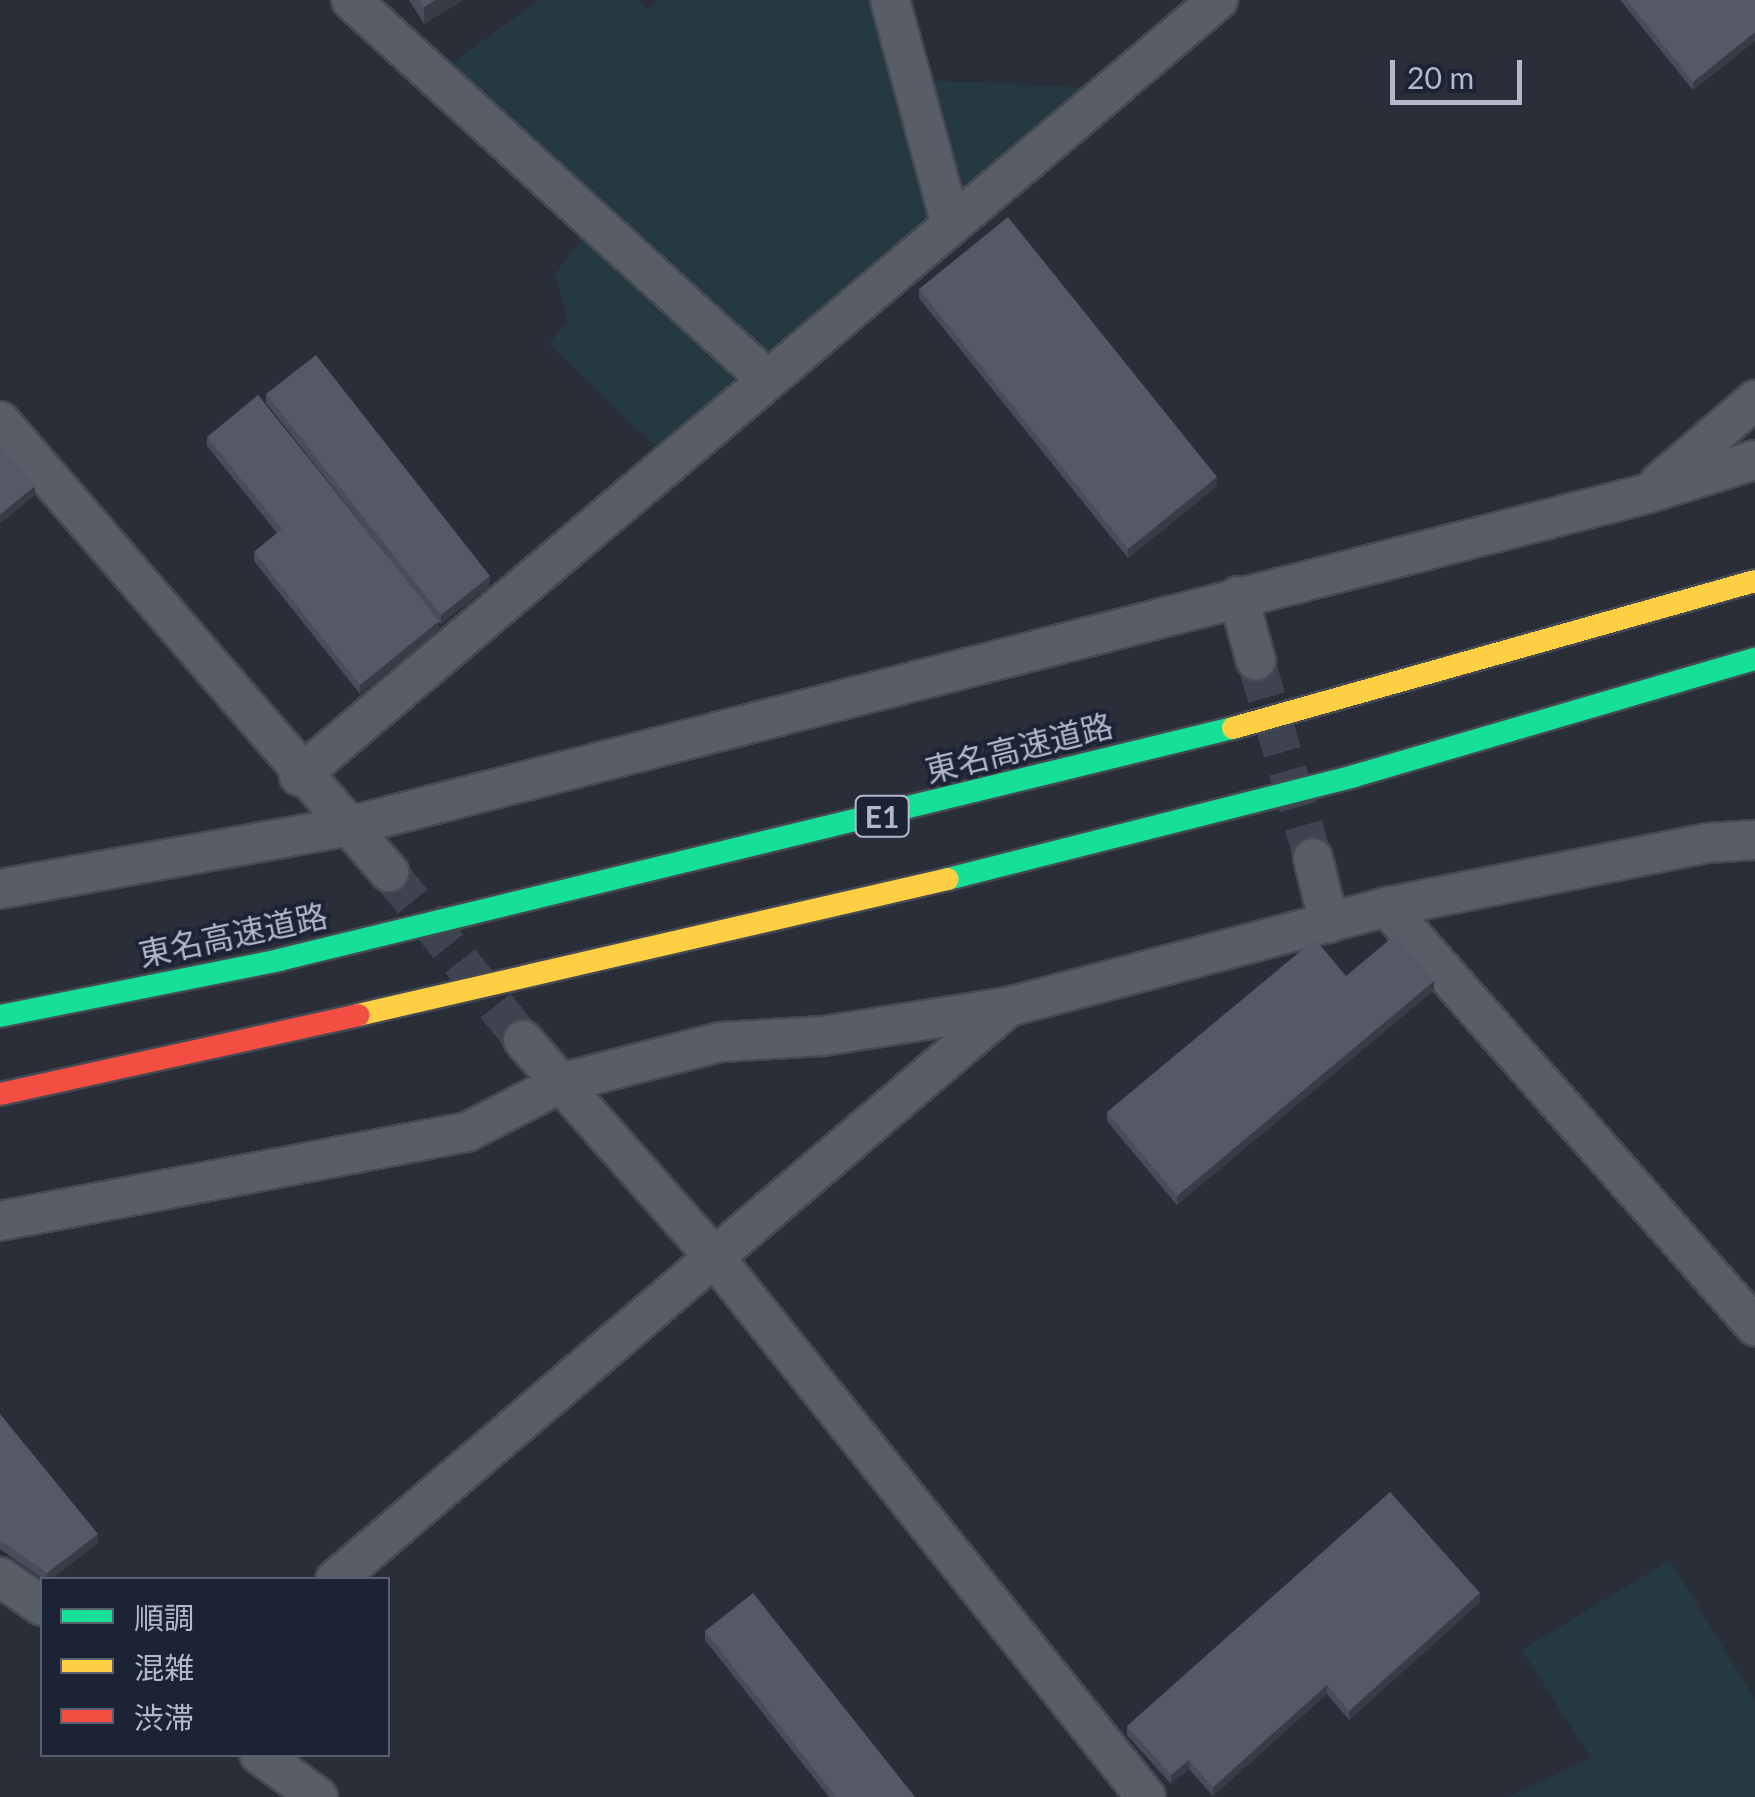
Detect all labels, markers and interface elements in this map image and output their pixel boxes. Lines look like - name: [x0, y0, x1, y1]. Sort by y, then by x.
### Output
- scale bar: [1395, 40, 1528, 102]
- text: 20 m: [1407, 59, 1474, 95]
- street label: 東名高速道路: [921, 706, 1117, 790]
- road number: E1: [854, 791, 910, 841]
- street label: 東名高速道路: [135, 896, 331, 974]
- legend: [40, 1577, 390, 1757]
- text: 順調: [134, 1599, 194, 1635]
- text: 混雑: [134, 1649, 194, 1685]
- text: 渋滞: [134, 1699, 194, 1735]

